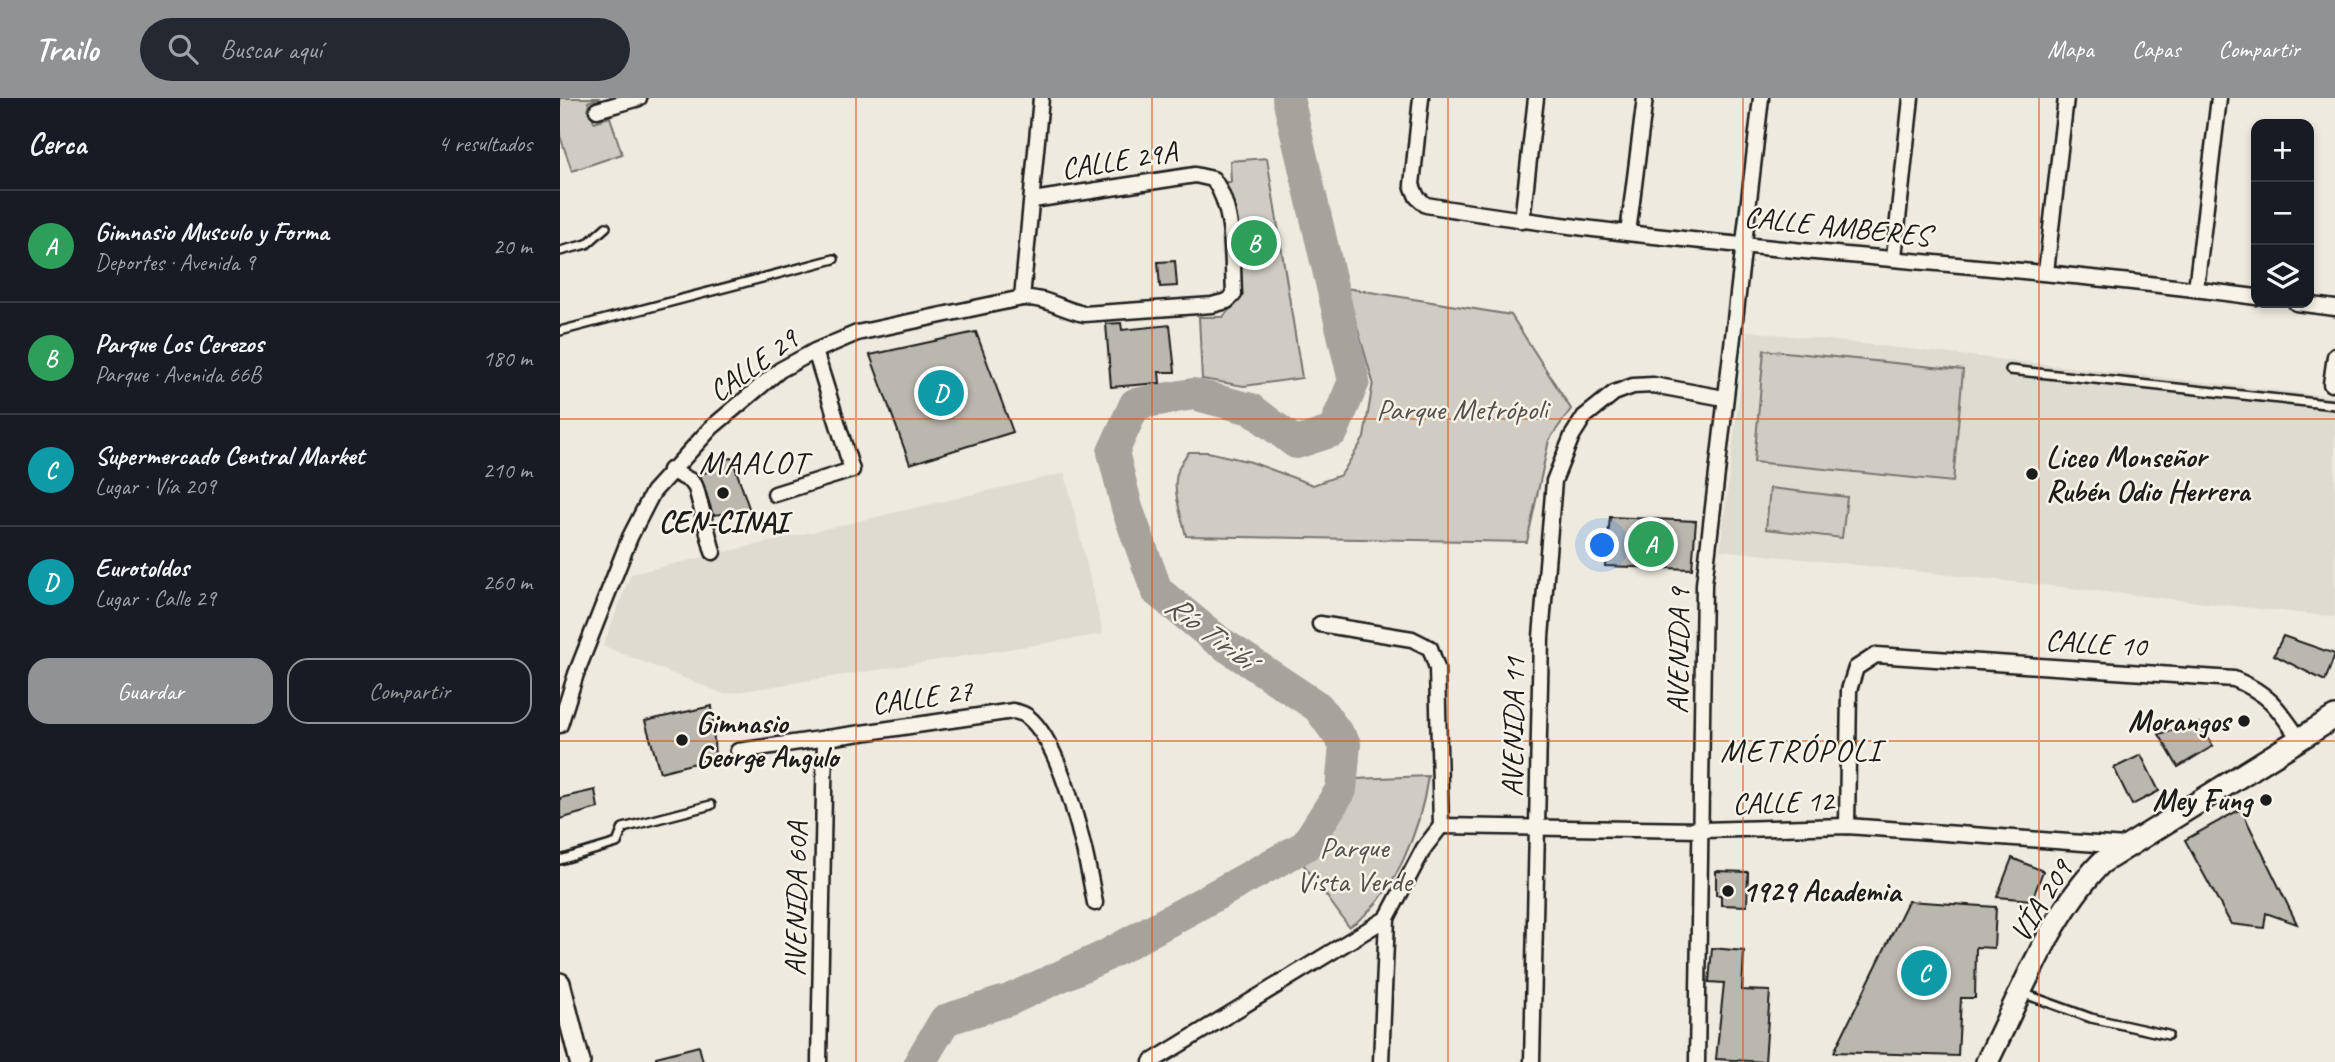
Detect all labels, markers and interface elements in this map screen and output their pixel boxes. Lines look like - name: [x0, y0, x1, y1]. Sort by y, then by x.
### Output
- search box: [140, 18, 630, 81]
- text: Trailo: [35, 28, 98, 70]
- icon: search: [164, 30, 202, 68]
- text: Buscar aquí: [220, 33, 322, 66]
- text: Mapa: [2047, 34, 2094, 64]
- text: Capas: [2132, 34, 2180, 64]
- text: Compartir: [2218, 34, 2300, 64]
- map controls: [2251, 119, 2314, 308]
- button: +: [2251, 119, 2314, 182]
- text: Cerca: [28, 125, 86, 163]
- text: 4 resultados: [438, 129, 532, 158]
- street label: CALLE 29A: [1059, 132, 1181, 188]
- button: −: [2251, 182, 2314, 245]
- street label: CALLE AMBERES: [1742, 197, 1937, 255]
- text: Gimnasio Musculo y Forma: [95, 215, 329, 248]
- pin: B: [1231, 217, 1277, 269]
- text: A: [45, 232, 57, 261]
- text: 20 m: [493, 232, 532, 261]
- button: layers: [2251, 245, 2314, 308]
- text: Deportes · Avenida 9: [95, 248, 255, 277]
- street label: CALLE 29: [701, 318, 807, 410]
- text: Parque Los Cerezos: [95, 327, 264, 360]
- text: B: [45, 344, 57, 373]
- text: 180 m: [483, 344, 532, 373]
- text: Parque · Avenida 66B: [95, 360, 261, 389]
- pin: D: [918, 367, 964, 419]
- park label: Parque Metrópoli: [1376, 390, 1551, 428]
- place label: Liceo Monseñor Rubén Odio Herrera: [2046, 438, 2252, 510]
- text: Supermercado Central Market: [95, 439, 364, 472]
- district label: MAALOT: [699, 442, 813, 483]
- text: C: [46, 456, 56, 485]
- text: 210 m: [483, 456, 532, 485]
- marker: Liceo Monseñor Rubén Odio Herrera: [2024, 466, 2040, 482]
- text: Lugar · Vía 209: [95, 472, 216, 501]
- marker: CEN-CINAI: [715, 485, 731, 501]
- place label: CEN-CINAI: [659, 503, 793, 541]
- pin: A: [1628, 518, 1674, 570]
- your location: [1585, 528, 1619, 562]
- text: Eurotoldos: [95, 551, 189, 584]
- text: D: [44, 568, 58, 597]
- text: 260 m: [483, 568, 532, 597]
- text: Lugar · Calle 29: [95, 584, 216, 613]
- water label: Río Tiribí: [1157, 585, 1271, 685]
- street label: AVENIDA 9: [1658, 585, 1698, 714]
- street label: CALLE 10: [2044, 621, 2150, 666]
- street label: AVENIDA 11: [1493, 656, 1533, 797]
- button: Guardar: [28, 658, 273, 724]
- button: Compartir: [287, 658, 532, 724]
- street label: CALLE 27: [869, 671, 976, 723]
- place label: Morangos: [2128, 702, 2233, 740]
- place label: Gimnasio George Angulo: [696, 704, 841, 776]
- marker: Morangos: [2236, 713, 2252, 729]
- district label: METRÓPOLI: [1720, 730, 1887, 771]
- marker: Gimnasio George Angulo: [674, 732, 690, 748]
- street label: CALLE 12: [1732, 781, 1837, 823]
- place label: Mey Fung: [2153, 781, 2254, 819]
- marker: Mey Fung: [2258, 792, 2274, 808]
- street label: AVENIDA 60A: [776, 820, 816, 976]
- park label: Parque Vista Verde: [1296, 828, 1414, 900]
- street label: VÍA 209: [2001, 851, 2082, 949]
- place label: 1929 Academia: [1742, 872, 1903, 910]
- marker: 1929 Academia: [1720, 883, 1736, 899]
- pin: C: [1901, 947, 1947, 999]

